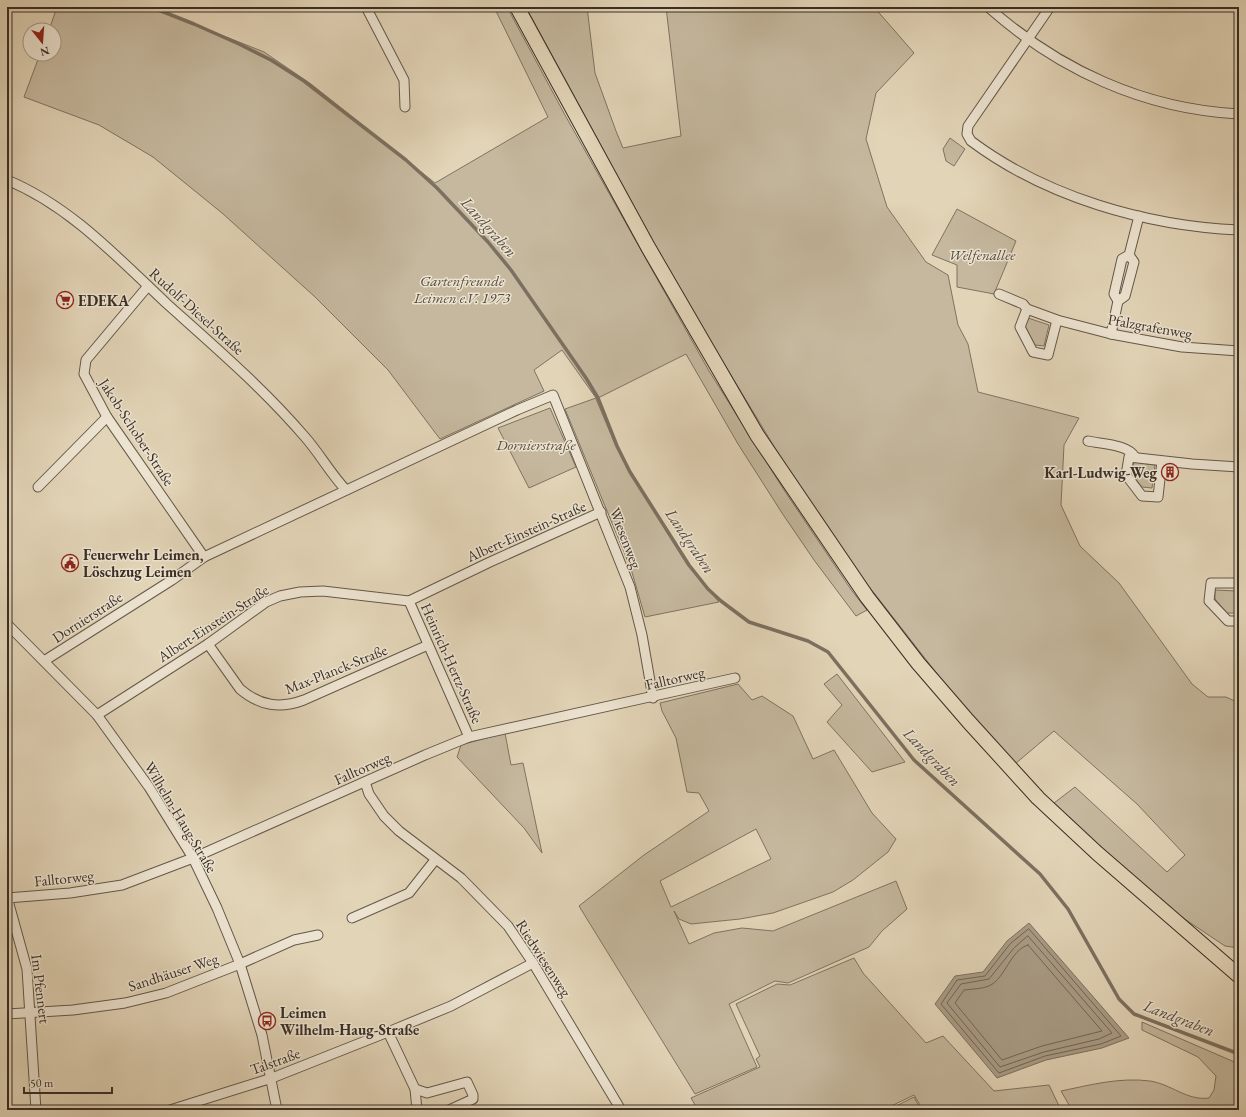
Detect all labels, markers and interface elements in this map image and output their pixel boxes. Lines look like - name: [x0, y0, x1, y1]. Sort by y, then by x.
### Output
- north arrow: [22, 22, 62, 62]
- text: N: [39, 44, 51, 60]
- water label: Landgraben: [456, 192, 522, 262]
- park label: Welfenallee: [949, 245, 1016, 264]
- street label: Rudolf-Diesel-Straße: [146, 263, 249, 359]
- park label: Gartenfreunde Leimen e.V. 1973: [413, 271, 511, 307]
- supermarket icon: EDEKA: [55, 290, 75, 310]
- place label: EDEKA: [78, 291, 129, 310]
- street label: Pfalzgrafenweg: [1106, 309, 1194, 343]
- street label: Jakob-Schober-Straße: [94, 373, 179, 489]
- park label: Dornierstraße: [495, 435, 577, 454]
- building icon: Karl-Ludwig-Weg: [1160, 462, 1180, 482]
- place label: Karl-Ludwig-Weg: [1044, 463, 1157, 482]
- street label: Albert-Einstein-Straße: [462, 496, 589, 566]
- water label: Landgraben: [660, 504, 719, 578]
- street label: Wiesenweg: [606, 505, 646, 571]
- place label: Feuerwehr Leimen, Löschzug Leimen: [83, 545, 204, 581]
- public building icon: Feuerwehr Leimen, Löschzug Leimen: [60, 553, 80, 573]
- street label: Albert-Einstein-Straße: [153, 580, 272, 667]
- street label: Dornierstraße: [48, 587, 126, 647]
- street label: Heinrich-Hertz-Straße: [417, 600, 487, 726]
- street label: Max-Planck-Straße: [282, 640, 390, 698]
- street label: Falltorweg: [644, 662, 707, 694]
- water label: Landgraben: [898, 722, 965, 791]
- street label: Falltorweg: [331, 747, 394, 789]
- street label: Wilhelm-Haug-Straße: [140, 758, 222, 876]
- street label: Falltorweg: [33, 865, 95, 891]
- street label: Riedwiesenweg: [512, 916, 576, 1000]
- street label: Sandhäuser Weg: [126, 948, 221, 995]
- street label: Im Pfennert: [27, 953, 55, 1025]
- water label: Landgraben: [1140, 995, 1217, 1041]
- place label: Leimen Wilhelm-Haug-Straße: [280, 1003, 419, 1039]
- bus stop icon: Leimen Wilhelm-Haug-Straße: [257, 1011, 277, 1031]
- street label: Talstraße: [247, 1043, 303, 1079]
- scale bar: [24, 1069, 112, 1095]
- text: 50 m: [30, 1075, 54, 1091]

